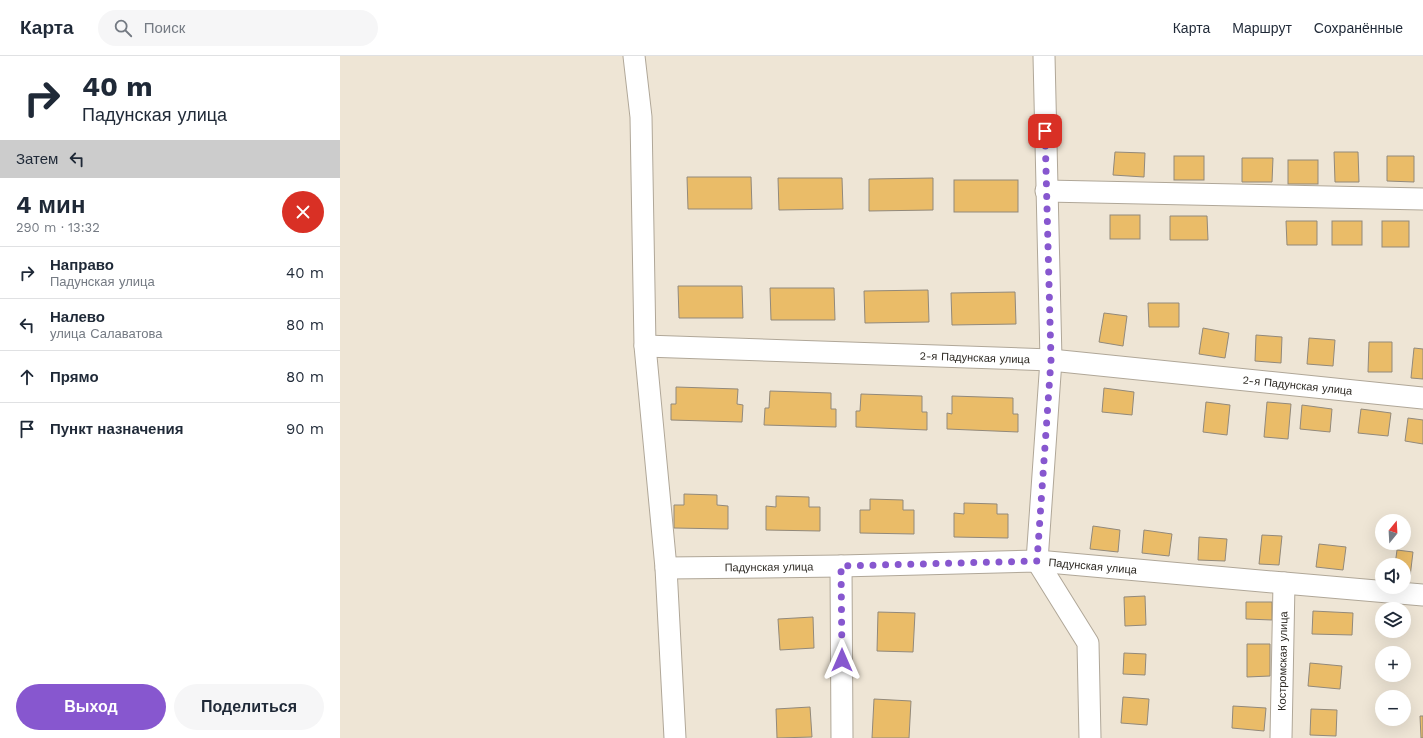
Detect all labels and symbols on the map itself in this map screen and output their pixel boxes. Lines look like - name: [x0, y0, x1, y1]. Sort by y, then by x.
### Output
- pin: [1028, 114, 1062, 148]
- street label: 2-я Падунская улица: [919, 349, 1031, 366]
- street label: 2-я Падунская улица: [1242, 373, 1354, 397]
- north arrow: [1375, 514, 1411, 550]
- street label: Падунская улица: [1048, 556, 1138, 576]
- street label: Падунская улица: [725, 560, 814, 574]
- street label: Костромская улица: [1275, 610, 1290, 711]
- position arrow: [821, 639, 863, 681]

